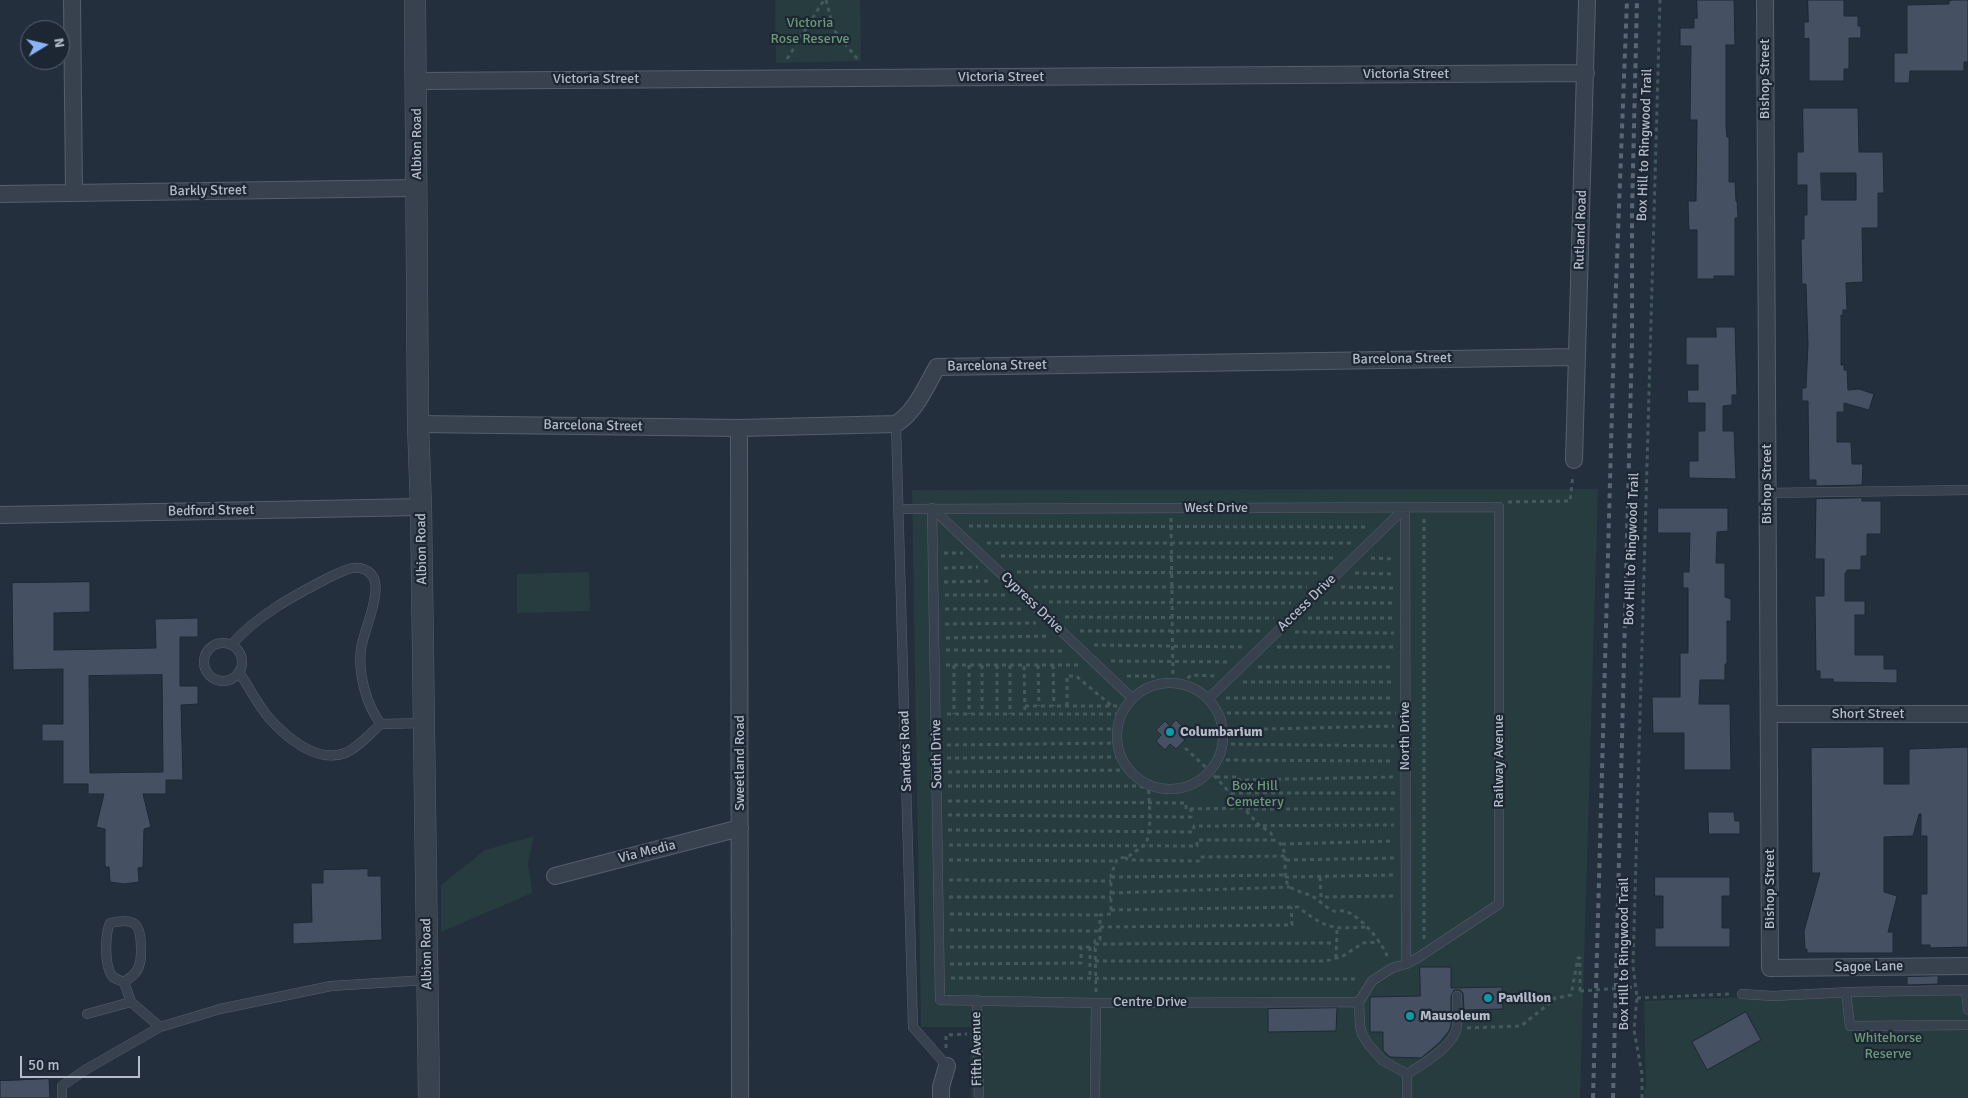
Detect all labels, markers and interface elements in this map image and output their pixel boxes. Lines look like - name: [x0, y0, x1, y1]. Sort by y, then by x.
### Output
- park label: Victoria Rose Reserve: [771, 15, 849, 48]
- north arrow: [20, 20, 70, 70]
- text: N: [50, 37, 68, 49]
- street label: Bishop Street: [1757, 39, 1773, 119]
- street label: Victoria Street: [1363, 66, 1449, 82]
- street label: Box Hill to Ringwood Trail: [1634, 68, 1656, 222]
- street label: Victoria Street: [958, 69, 1044, 85]
- street label: Victoria Street: [553, 71, 639, 87]
- street label: Albion Road: [409, 108, 425, 180]
- street label: Barkly Street: [169, 182, 247, 200]
- street label: Rutland Road: [1571, 190, 1591, 270]
- street label: Barcelona Street: [1352, 350, 1452, 368]
- street label: Barcelona Street: [947, 357, 1047, 375]
- street label: Barcelona Street: [543, 417, 643, 435]
- street label: Bishop Street: [1759, 444, 1775, 524]
- street label: Box Hill to Ringwood Trail: [1621, 472, 1643, 626]
- street label: West Drive: [1184, 500, 1248, 516]
- street label: Bedford Street: [167, 502, 255, 520]
- street label: Albion Road: [413, 513, 431, 585]
- street label: Cypress Drive: [997, 569, 1067, 637]
- street label: Access Drive: [1274, 571, 1340, 635]
- street label: North Drive: [1397, 701, 1413, 771]
- street label: Short Street: [1832, 706, 1904, 722]
- street label: Sanders Road: [896, 710, 916, 792]
- street label: Railway Avenue: [1491, 714, 1507, 808]
- street label: Sweetland Road: [732, 715, 748, 811]
- street label: South Drive: [928, 719, 946, 789]
- place label: Columbarium: [1180, 724, 1263, 740]
- marker: Columbarium: [1164, 726, 1176, 738]
- park label: Box Hill Cemetery: [1226, 778, 1284, 810]
- street label: Via Media: [617, 837, 677, 867]
- street label: Bishop Street: [1762, 849, 1778, 929]
- street label: Box Hill to Ringwood Trail: [1616, 877, 1632, 1031]
- street label: Albion Road: [418, 918, 436, 990]
- street label: Sagoe Lane: [1835, 958, 1903, 976]
- place label: Pavillion: [1498, 990, 1551, 1006]
- marker: Pavillion: [1482, 992, 1494, 1004]
- street label: Centre Drive: [1113, 994, 1187, 1010]
- place label: Mausoleum: [1420, 1008, 1490, 1024]
- marker: Mausoleum: [1404, 1010, 1416, 1022]
- street label: Fifth Avenue: [968, 1012, 986, 1086]
- park label: Whitehorse Reserve: [1854, 1030, 1922, 1062]
- scale bar: [22, 1046, 142, 1078]
- text: 50 m: [28, 1056, 59, 1074]

